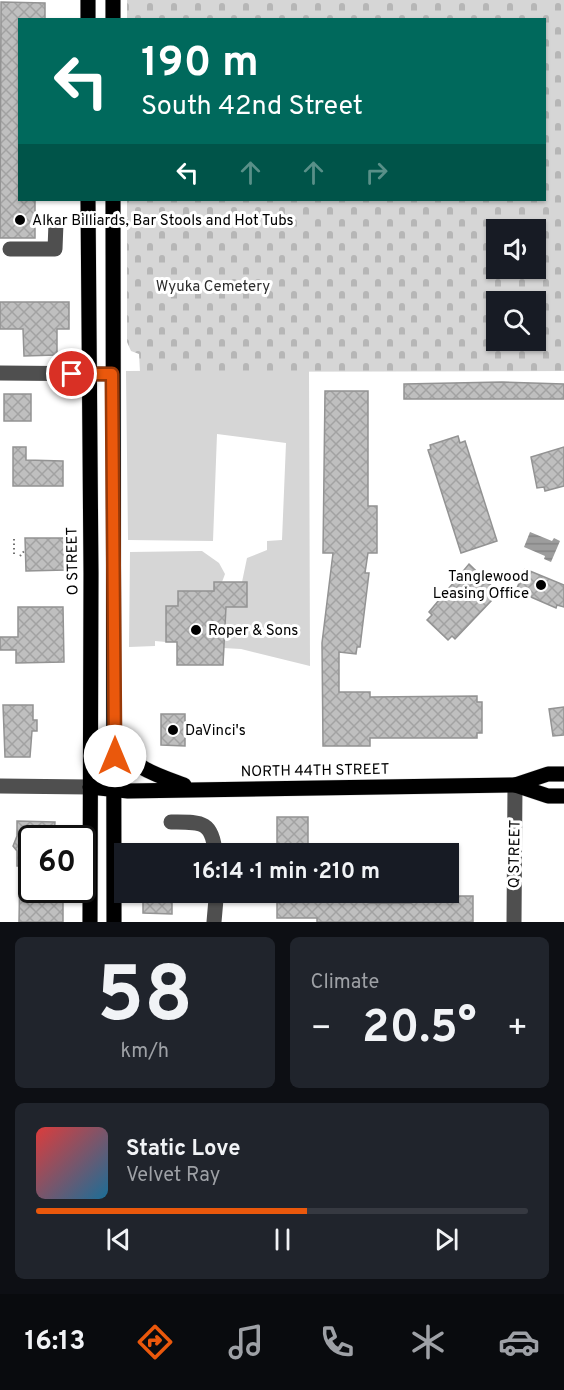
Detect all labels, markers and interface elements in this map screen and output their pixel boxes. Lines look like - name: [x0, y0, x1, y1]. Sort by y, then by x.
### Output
- text: 190 m: [141, 38, 259, 91]
- icon: left: [42, 42, 120, 120]
- text: South 42nd Street: [141, 90, 363, 124]
- icon: left: [171, 156, 204, 189]
- icon: ahead: [234, 156, 267, 189]
- icon: ahead: [297, 156, 330, 189]
- icon: right: [360, 156, 393, 189]
- place label: Alkar Billiards, Bar Stools and Hot Tubs: [32, 212, 294, 231]
- marker: Alkar Billiards, Bar Stools and Hot Tubs: [13, 213, 27, 227]
- map controls: [486, 219, 546, 351]
- button: sound: [486, 219, 546, 279]
- park label: Wyuka Cemetery: [156, 278, 270, 297]
- button: search: [486, 291, 546, 351]
- pin: [46, 348, 97, 399]
- icon: arrive: [55, 357, 88, 390]
- street label: O STREET: [63, 527, 84, 595]
- place label: Tanglewood Leasing Office: [433, 568, 529, 604]
- marker: Tanglewood Leasing Office: [534, 578, 548, 592]
- place label: Roper & Sons: [208, 622, 298, 641]
- marker: Roper & Sons: [189, 623, 203, 637]
- place label: DaVinci's: [185, 722, 246, 741]
- marker: DaVinci's: [166, 723, 180, 737]
- position arrow: [83, 724, 147, 788]
- street label: NORTH 44TH STREET: [240, 761, 390, 782]
- street label: Q STREET: [505, 820, 526, 888]
- speed limit sign: 60: [18, 825, 96, 903]
- text: 16:14 · 1 min · 210 m: [193, 859, 380, 886]
- text: 58: [96, 950, 193, 1049]
- text: Climate: [311, 970, 379, 996]
- text: 20.5°: [362, 1001, 476, 1058]
- text: −: [311, 1009, 332, 1051]
- text: +: [507, 1009, 528, 1051]
- text: km/h: [120, 1039, 169, 1065]
- text: Static Love: [126, 1136, 240, 1163]
- text: Velvet Ray: [126, 1163, 220, 1189]
- icon: previous: [102, 1223, 135, 1256]
- icon: pause: [266, 1223, 299, 1256]
- icon: next: [430, 1223, 463, 1256]
- icon: directions: [134, 1321, 176, 1363]
- icon: music: [225, 1321, 267, 1363]
- icon: phone: [316, 1321, 358, 1363]
- icon: climate: [407, 1321, 449, 1363]
- icon: car: [498, 1321, 540, 1363]
- text: 16:13: [24, 1325, 85, 1359]

